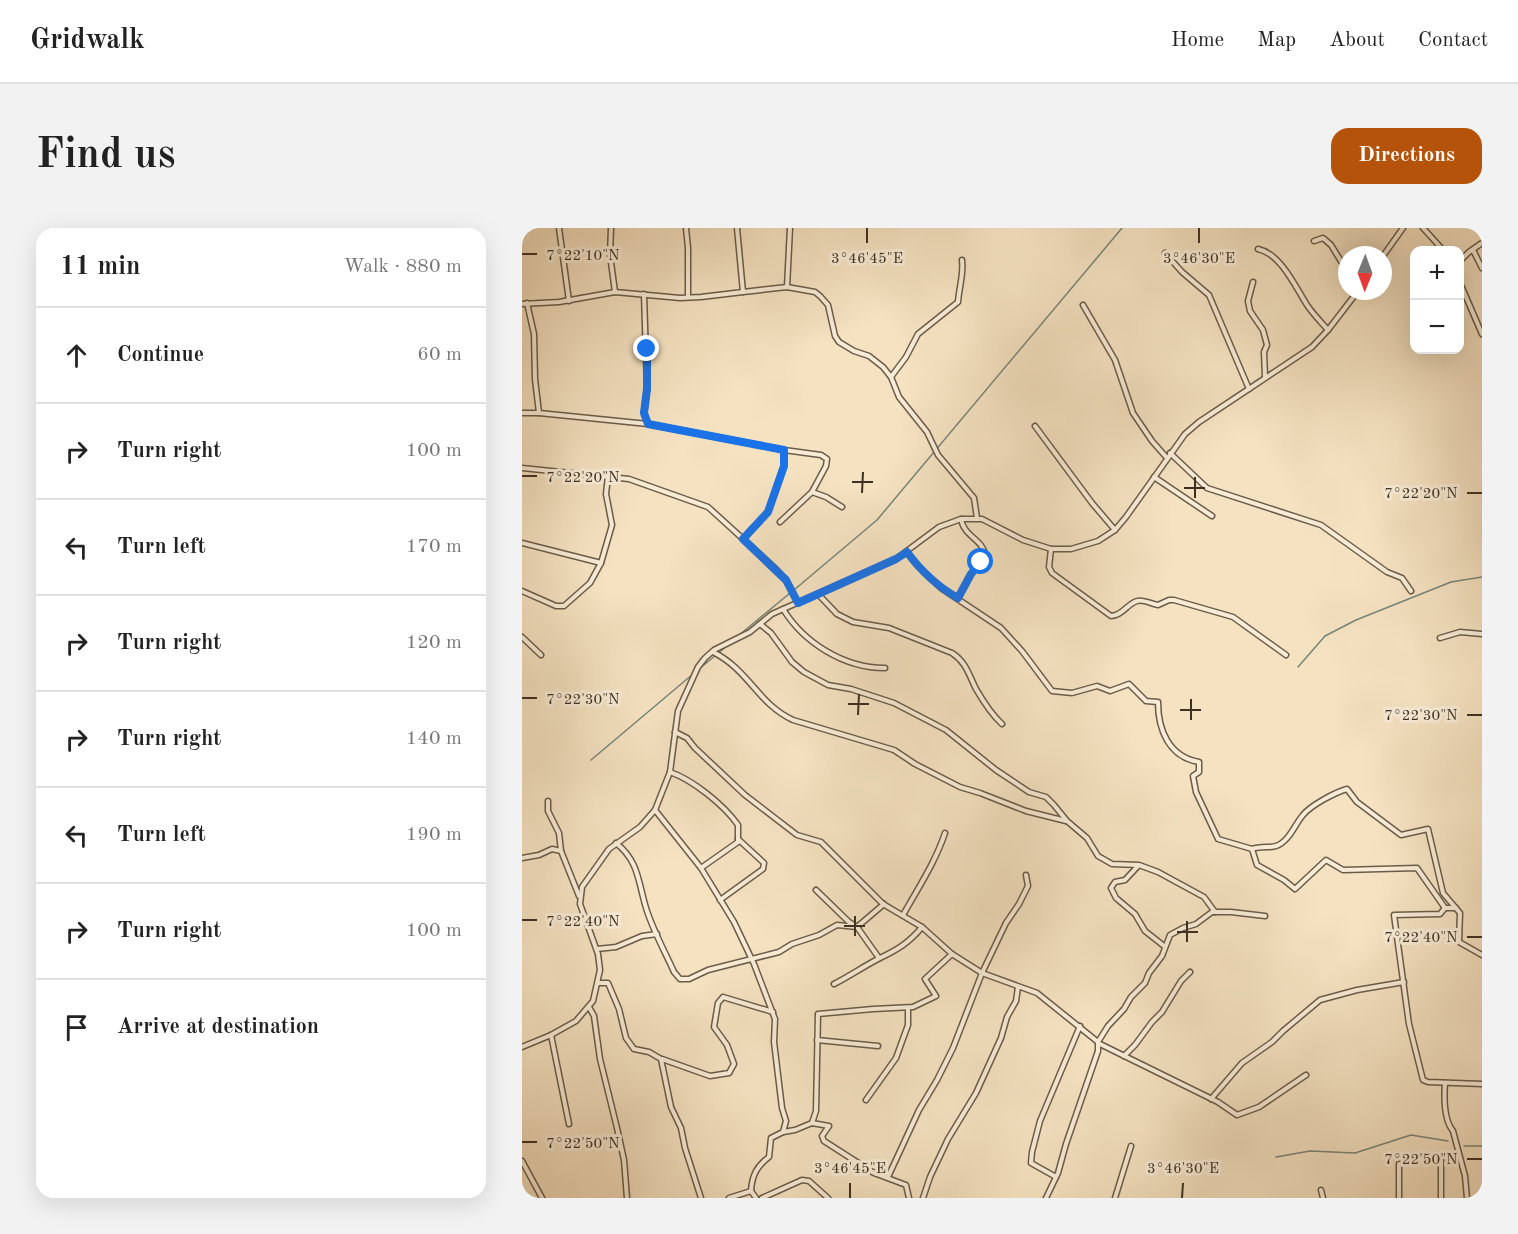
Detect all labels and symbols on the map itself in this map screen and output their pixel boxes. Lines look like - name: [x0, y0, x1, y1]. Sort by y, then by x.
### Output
- north arrow: [1338, 246, 1392, 300]
- text: 7°22'10"N: [546, 249, 620, 264]
- text: 3°46'45"E: [831, 252, 903, 267]
- text: 3°46'30"E: [1163, 252, 1235, 267]
- route end: [633, 335, 659, 361]
- text: 7°22'20"N: [546, 471, 620, 486]
- text: 7°22'20"N: [1384, 487, 1458, 502]
- route start: [967, 548, 993, 574]
- text: 7°22'30"N: [546, 693, 620, 708]
- text: 7°22'30"N: [1384, 709, 1458, 724]
- text: 7°22'40"N: [546, 915, 620, 930]
- text: 7°22'40"N: [1384, 931, 1458, 946]
- text: 7°22'50"N: [546, 1137, 620, 1152]
- text: 7°22'50"N: [1384, 1153, 1458, 1168]
- text: 3°46'45"E: [814, 1162, 886, 1177]
- text: 3°46'30"E: [1147, 1162, 1219, 1177]

